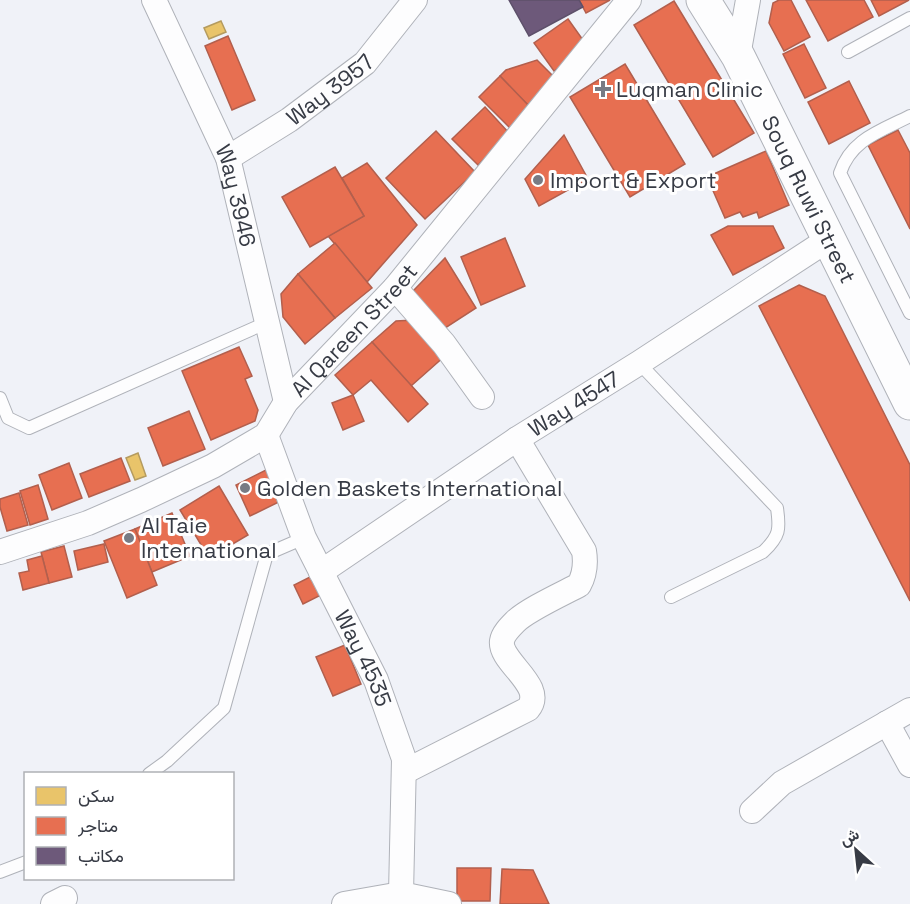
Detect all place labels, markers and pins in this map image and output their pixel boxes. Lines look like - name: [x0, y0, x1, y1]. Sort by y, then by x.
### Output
- place label: Luqman Clinic: [616, 75, 763, 103]
- marker: Luqman Clinic: [594, 80, 612, 98]
- place label: Import & Export: [550, 166, 717, 194]
- marker: Import & Export: [531, 173, 545, 187]
- place label: Golden Baskets International: [257, 474, 562, 502]
- marker: Golden Baskets International: [238, 481, 252, 495]
- place label: Al Taie International: [141, 511, 277, 564]
- marker: Al Taie International: [122, 531, 136, 545]

